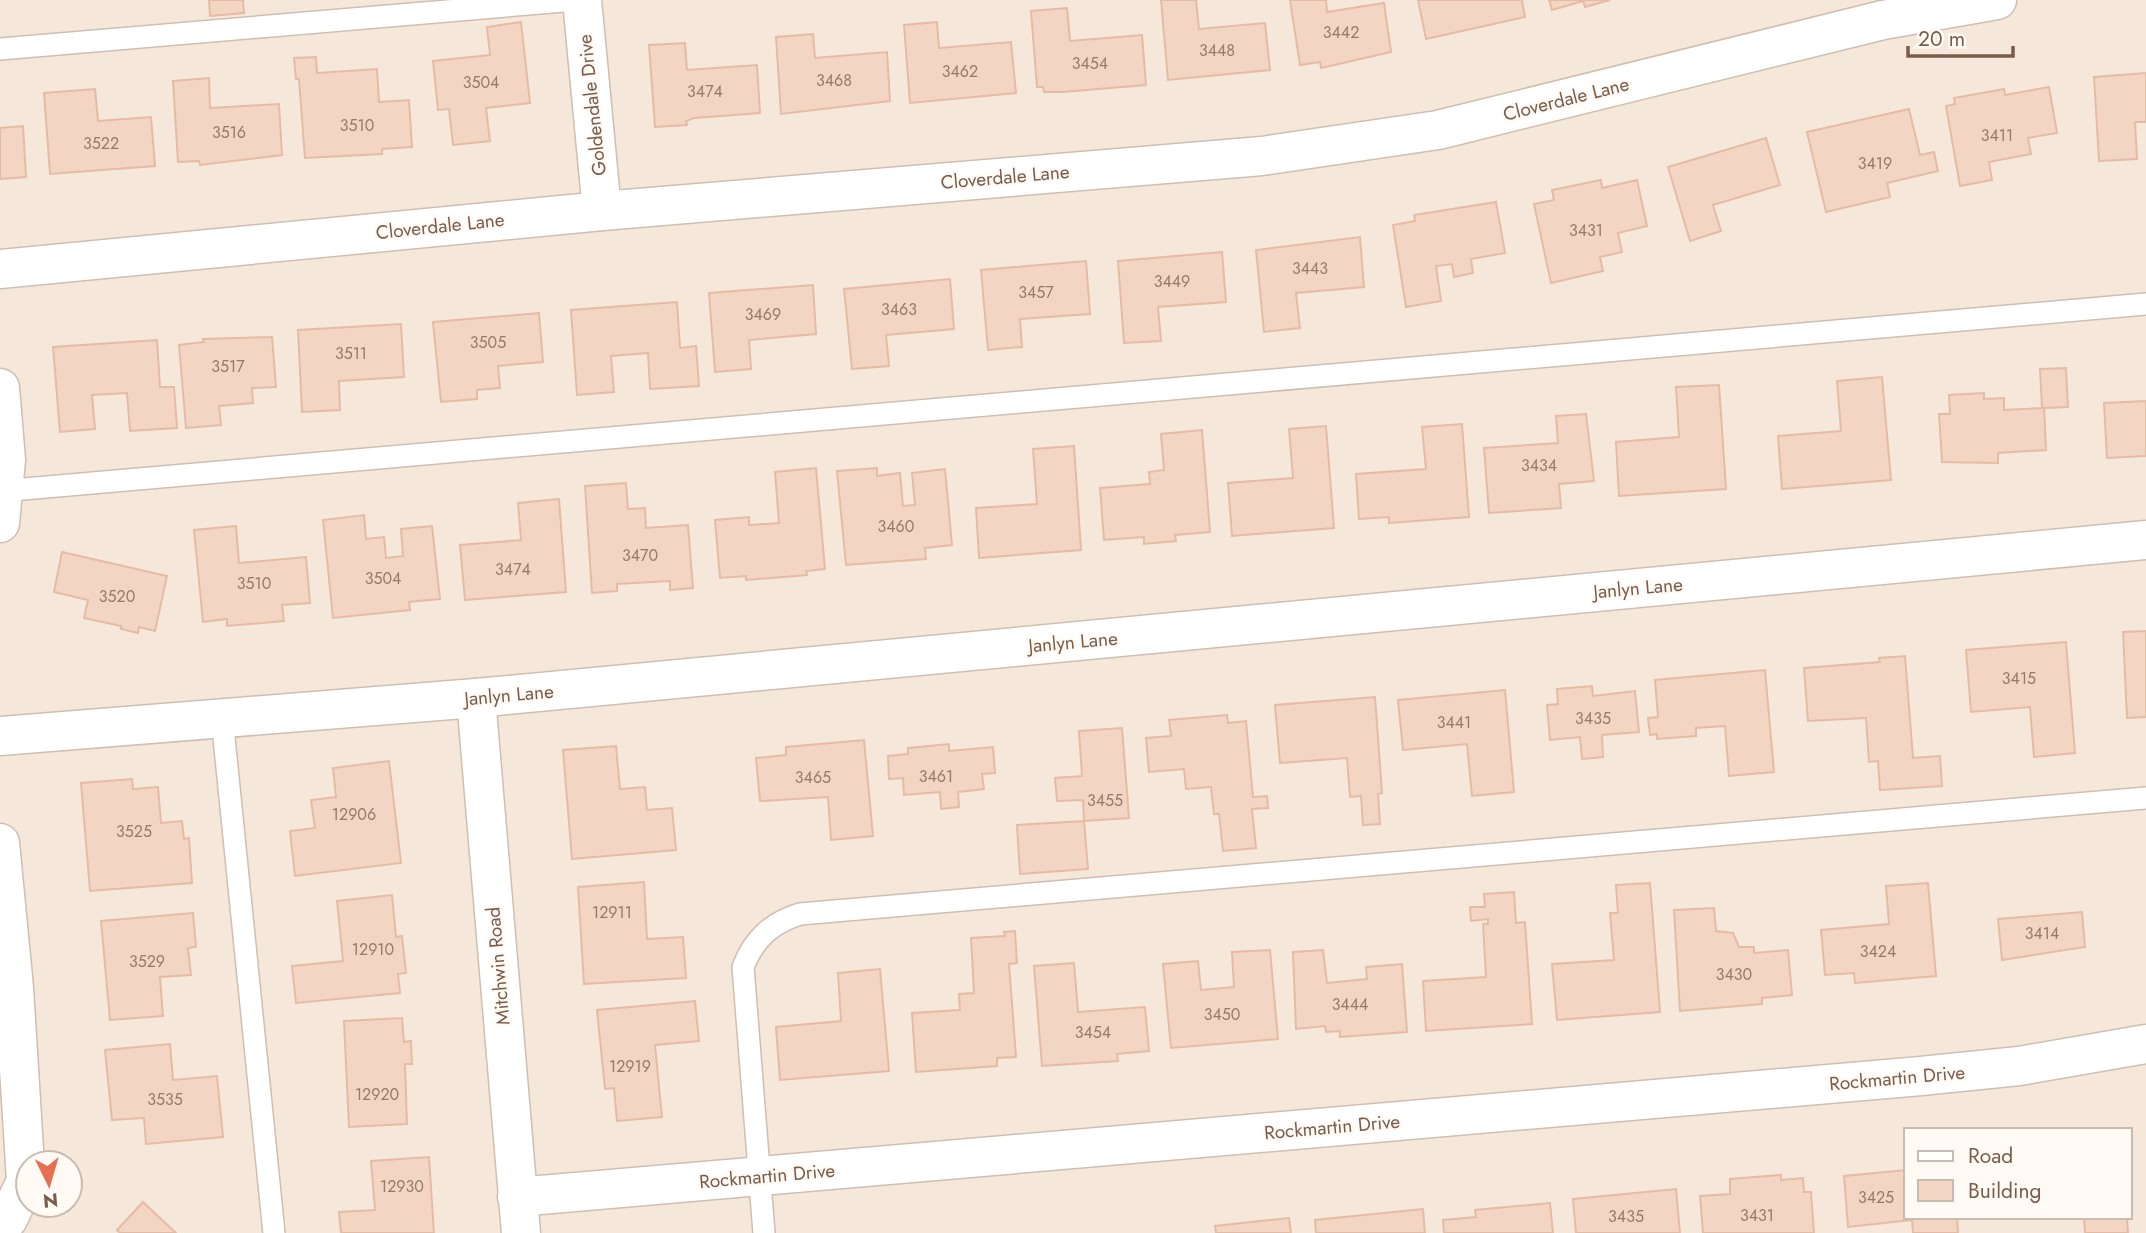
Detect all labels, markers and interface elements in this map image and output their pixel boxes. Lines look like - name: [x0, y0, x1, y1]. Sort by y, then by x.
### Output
- scale bar: [1908, 14, 2013, 58]
- house number: 3442: [1323, 21, 1359, 44]
- text: 20 m: [1918, 24, 1965, 54]
- street label: Goldendale Drive: [571, 33, 613, 177]
- house number: 3448: [1199, 39, 1235, 62]
- house number: 3454: [1072, 52, 1108, 75]
- house number: 3462: [942, 60, 978, 83]
- house number: 3468: [816, 69, 852, 92]
- street label: Cloverdale Lane: [1500, 70, 1632, 128]
- house number: 3504: [463, 71, 499, 94]
- house number: 3474: [687, 80, 723, 103]
- house number: 3510: [340, 114, 374, 137]
- house number: 3516: [212, 121, 246, 144]
- house number: 3411: [1981, 124, 2013, 147]
- house number: 3522: [83, 132, 119, 155]
- house number: 3419: [1858, 152, 1892, 175]
- street label: Cloverdale Lane: [940, 158, 1071, 196]
- street label: Cloverdale Lane: [374, 206, 506, 246]
- house number: 3431: [1569, 219, 1603, 242]
- house number: 3443: [1292, 257, 1328, 280]
- house number: 3449: [1154, 270, 1190, 293]
- house number: 3457: [1018, 281, 1054, 304]
- house number: 3463: [881, 298, 917, 321]
- house number: 3469: [745, 303, 781, 326]
- house number: 3505: [470, 331, 506, 354]
- house number: 3511: [335, 342, 367, 365]
- house number: 3517: [211, 355, 245, 378]
- house number: 3434: [1521, 454, 1557, 477]
- house number: 3460: [878, 515, 914, 538]
- house number: 3470: [622, 544, 658, 567]
- house number: 3474: [495, 558, 531, 581]
- house number: 3504: [365, 567, 401, 590]
- street label: Janlyn Lane: [1589, 571, 1684, 606]
- house number: 3510: [237, 572, 271, 595]
- house number: 3520: [99, 585, 135, 608]
- street label: Janlyn Lane: [1024, 625, 1119, 660]
- house number: 3415: [2002, 667, 2036, 690]
- street label: Janlyn Lane: [460, 678, 555, 713]
- house number: 3435: [1575, 707, 1611, 730]
- house number: 3441: [1437, 711, 1471, 734]
- house number: 3461: [919, 765, 953, 788]
- house number: 3465: [795, 766, 831, 789]
- house number: 3455: [1087, 789, 1123, 812]
- house number: 12906: [332, 803, 376, 826]
- house number: 3525: [116, 820, 152, 843]
- house number: 12911: [592, 901, 632, 924]
- street label: Mitchwin Road: [479, 906, 517, 1026]
- house number: 3414: [2025, 922, 2059, 945]
- house number: 12910: [352, 938, 394, 961]
- house number: 3424: [1860, 940, 1896, 963]
- house number: 3529: [129, 950, 165, 973]
- house number: 3430: [1716, 963, 1752, 986]
- house number: 3444: [1332, 993, 1368, 1016]
- house number: 3450: [1204, 1003, 1240, 1026]
- house number: 3454: [1075, 1021, 1111, 1044]
- house number: 12919: [609, 1055, 651, 1078]
- street label: Rockmartin Drive: [1828, 1059, 1966, 1097]
- house number: 12920: [355, 1083, 399, 1106]
- house number: 3535: [147, 1088, 183, 1111]
- street label: Rockmartin Drive: [1263, 1108, 1401, 1146]
- legend: [1904, 1128, 2132, 1219]
- text: Road: [1968, 1141, 2013, 1171]
- north arrow: [14, 1149, 84, 1219]
- street label: Rockmartin Drive: [698, 1157, 836, 1195]
- house number: 12930: [380, 1175, 424, 1198]
- text: Building: [1968, 1176, 2041, 1206]
- text: N: [42, 1186, 59, 1215]
- house number: 3425: [1858, 1186, 1894, 1209]
- house number: 3431: [1740, 1204, 1774, 1227]
- house number: 3435: [1608, 1205, 1644, 1228]

